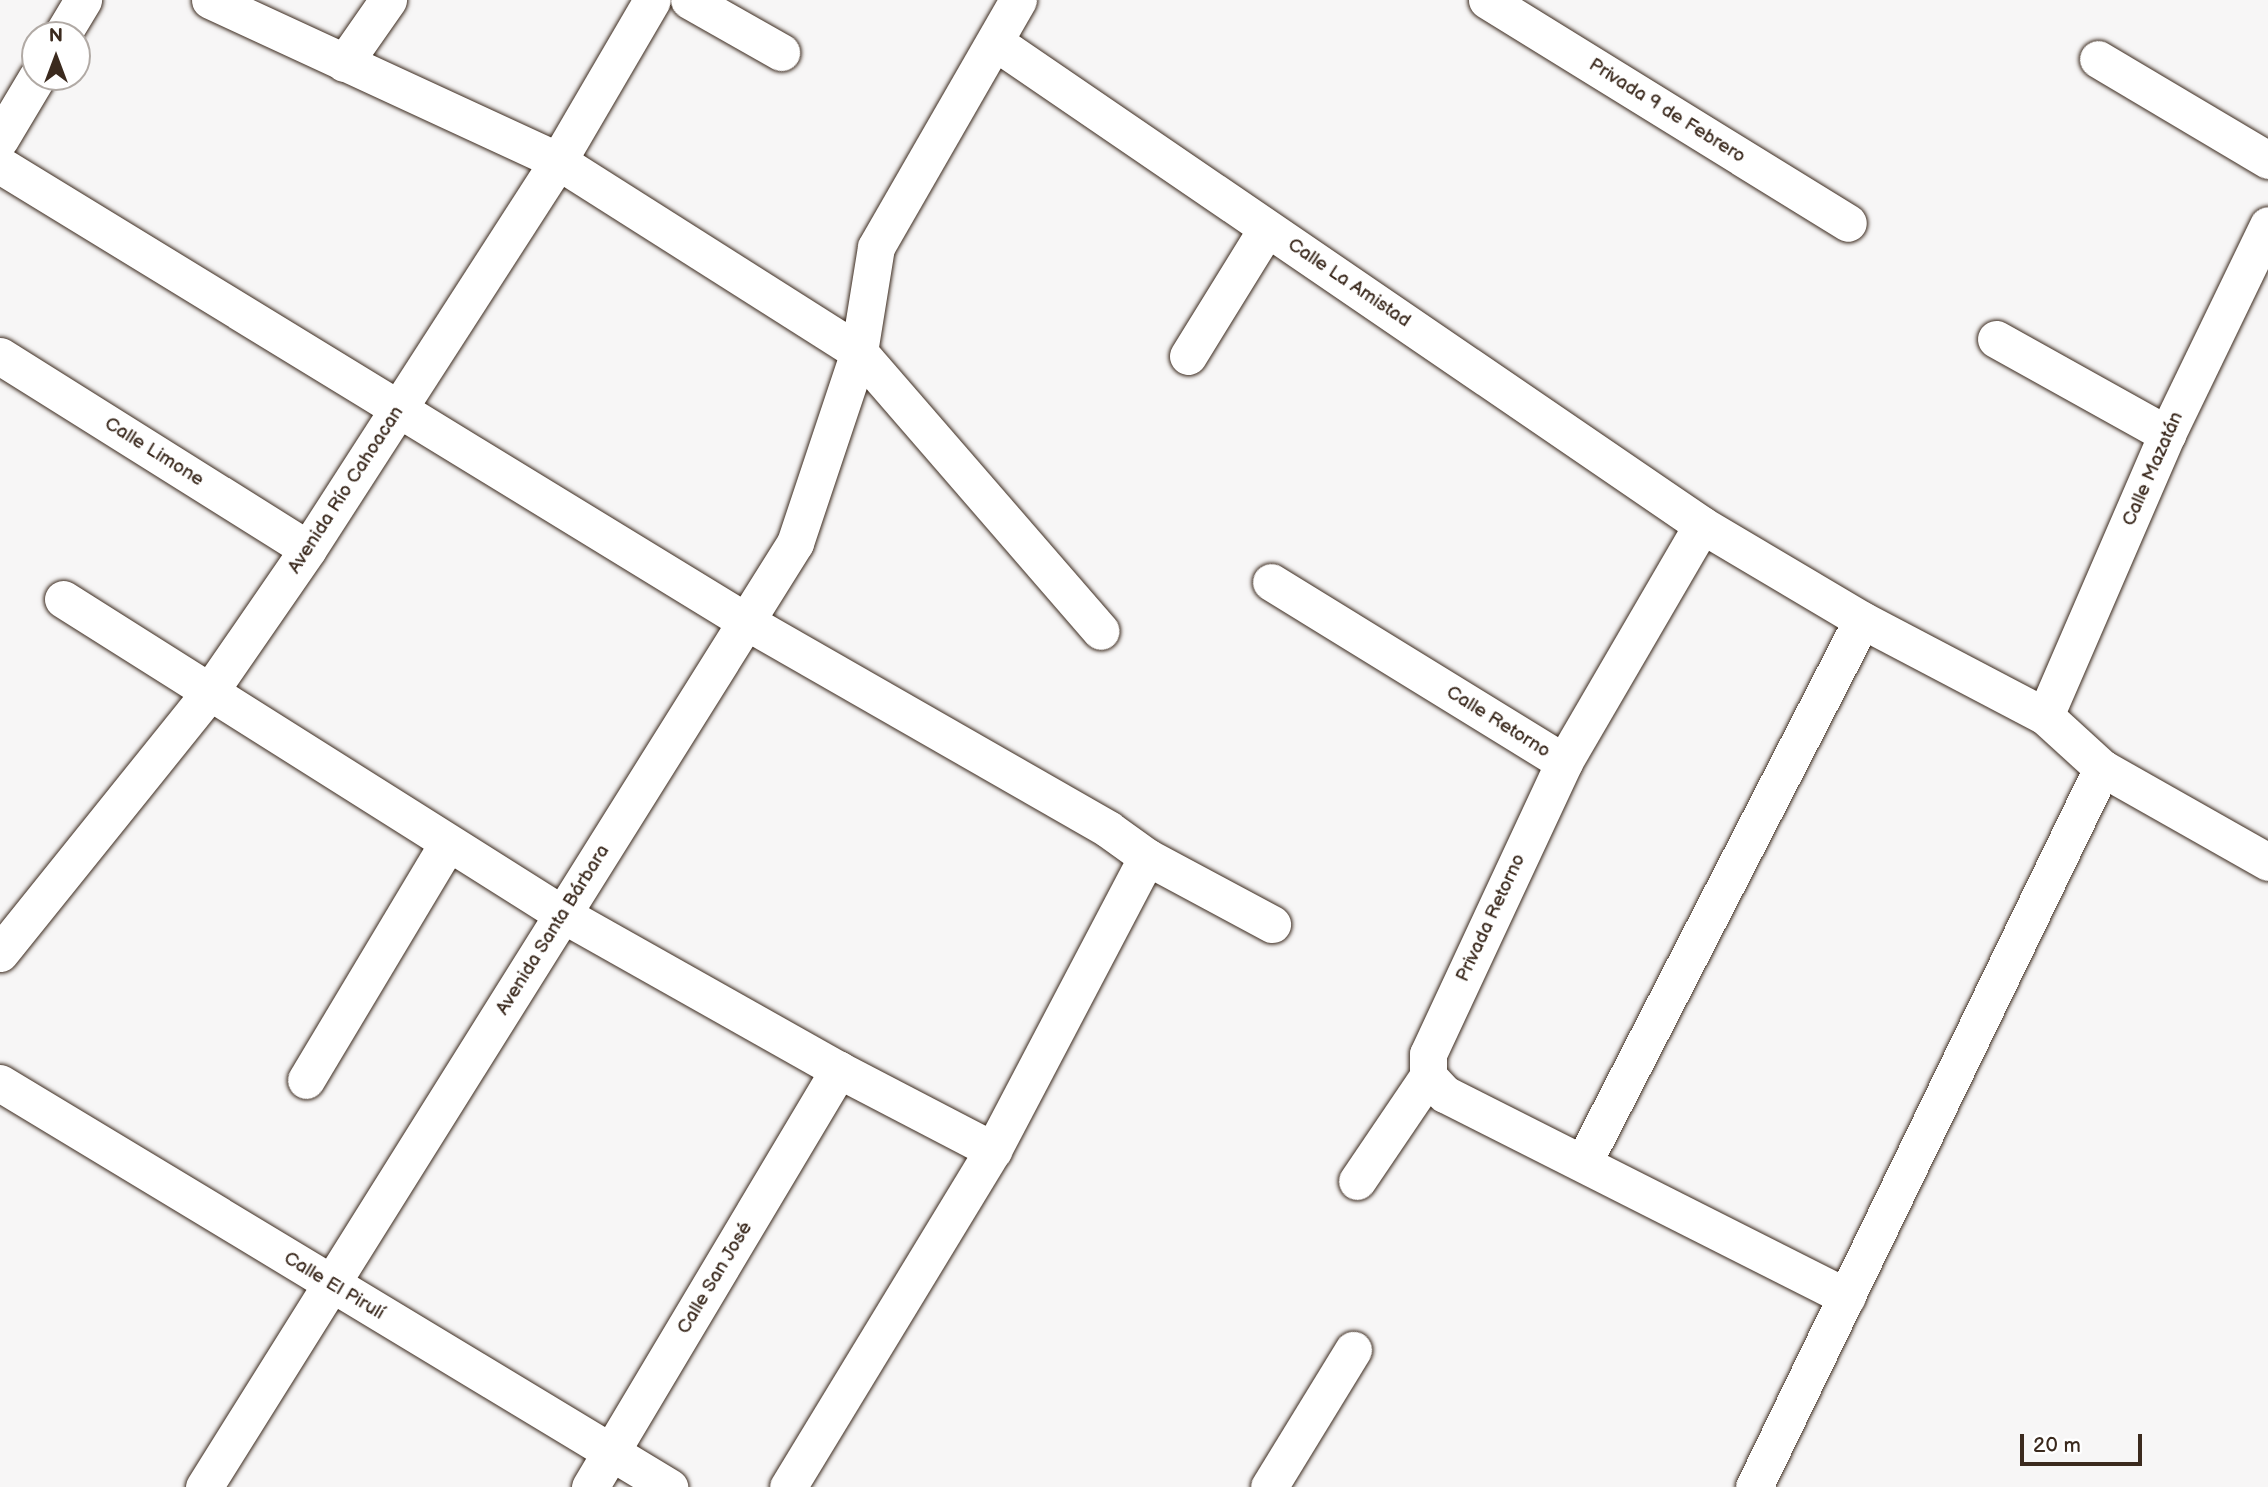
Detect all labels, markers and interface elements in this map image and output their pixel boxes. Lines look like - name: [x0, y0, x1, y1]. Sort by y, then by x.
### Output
- north arrow: [21, 21, 91, 91]
- text: N: [49, 25, 63, 48]
- street label: Privada 9 de Febrero: [1585, 54, 1749, 168]
- street label: Calle La Amistad: [1283, 233, 1415, 333]
- street label: Avenida Río Cahoacan: [283, 402, 409, 578]
- street label: Calle Mazatán: [2118, 408, 2188, 530]
- street label: Calle Limone: [100, 412, 208, 492]
- street label: Calle Retorno: [1442, 681, 1554, 763]
- street label: Avenida Santa Bárbara: [491, 841, 615, 1019]
- street label: Privada Retorno: [1451, 851, 1531, 985]
- street label: Calle San José: [672, 1217, 758, 1339]
- street label: Calle El Pirulí: [279, 1247, 389, 1325]
- scale bar: [2023, 1420, 2146, 1464]
- text: 20 m: [2033, 1433, 2081, 1458]

